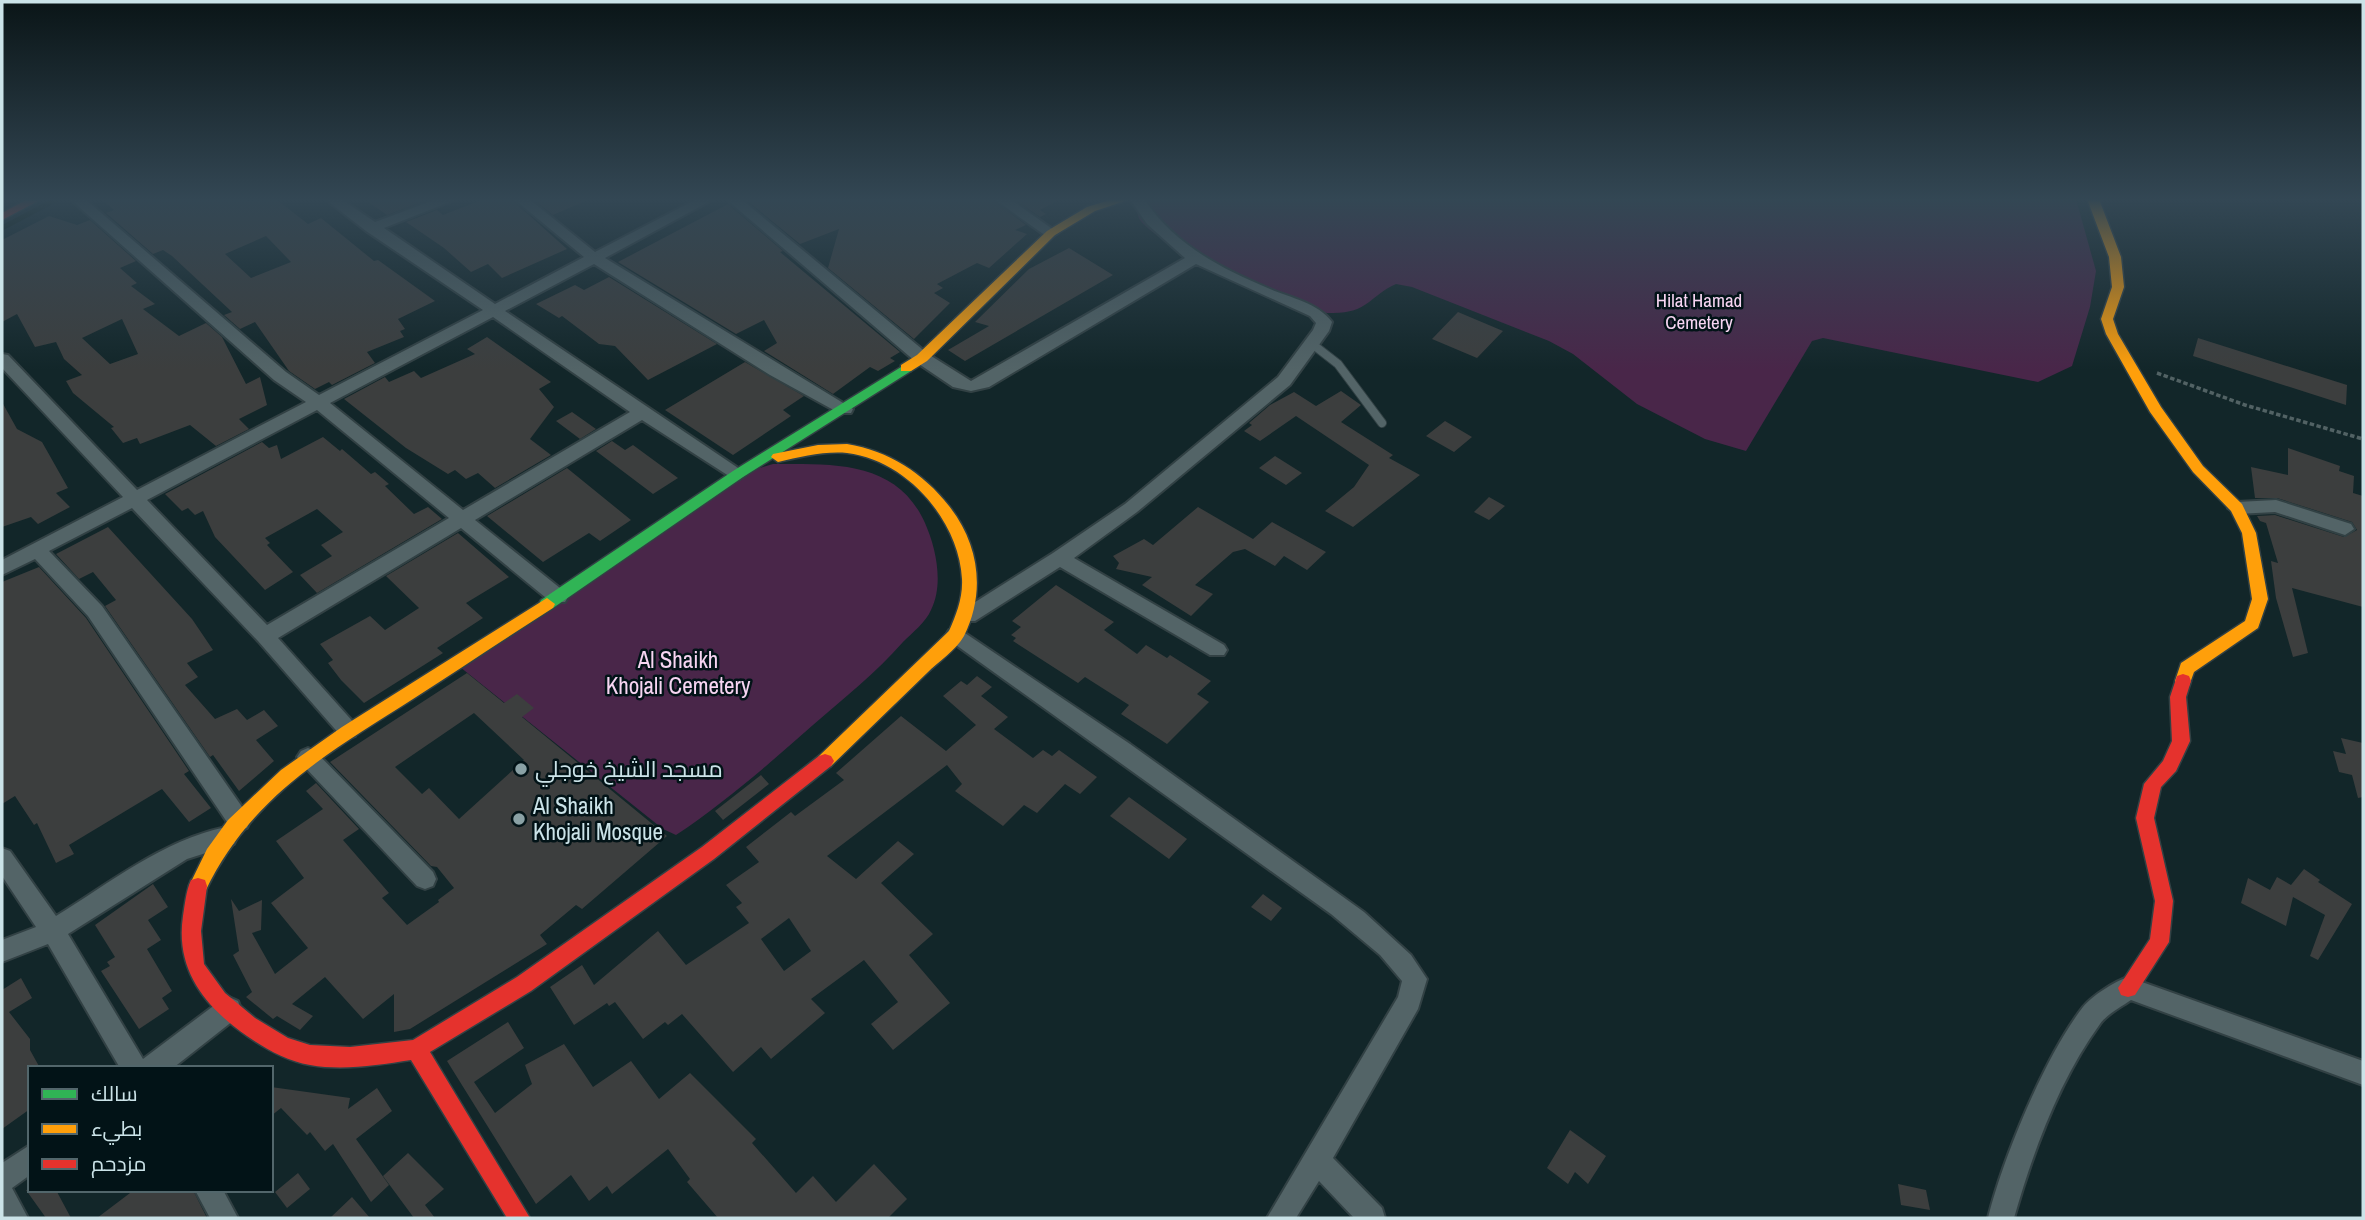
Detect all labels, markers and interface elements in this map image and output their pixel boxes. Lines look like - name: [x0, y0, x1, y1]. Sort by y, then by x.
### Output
- park label: Hilat Hamad Cemetery: [1656, 287, 1742, 335]
- park label: Al Shaikh Khojali Cemetery: [606, 644, 751, 701]
- place label: مسجد الشيخ خوجلي: [535, 753, 723, 787]
- marker: مسجد الشيخ خوجلي: [513, 761, 529, 777]
- place label: Al Shaikh Khojali Mosque: [532, 790, 663, 847]
- marker: Al Shaikh Khojali Mosque: [511, 811, 527, 827]
- legend: [28, 1066, 273, 1192]
- text: سالك: [91, 1079, 138, 1108]
- text: بطيء: [91, 1114, 142, 1145]
- text: مزدحم: [91, 1149, 146, 1178]

